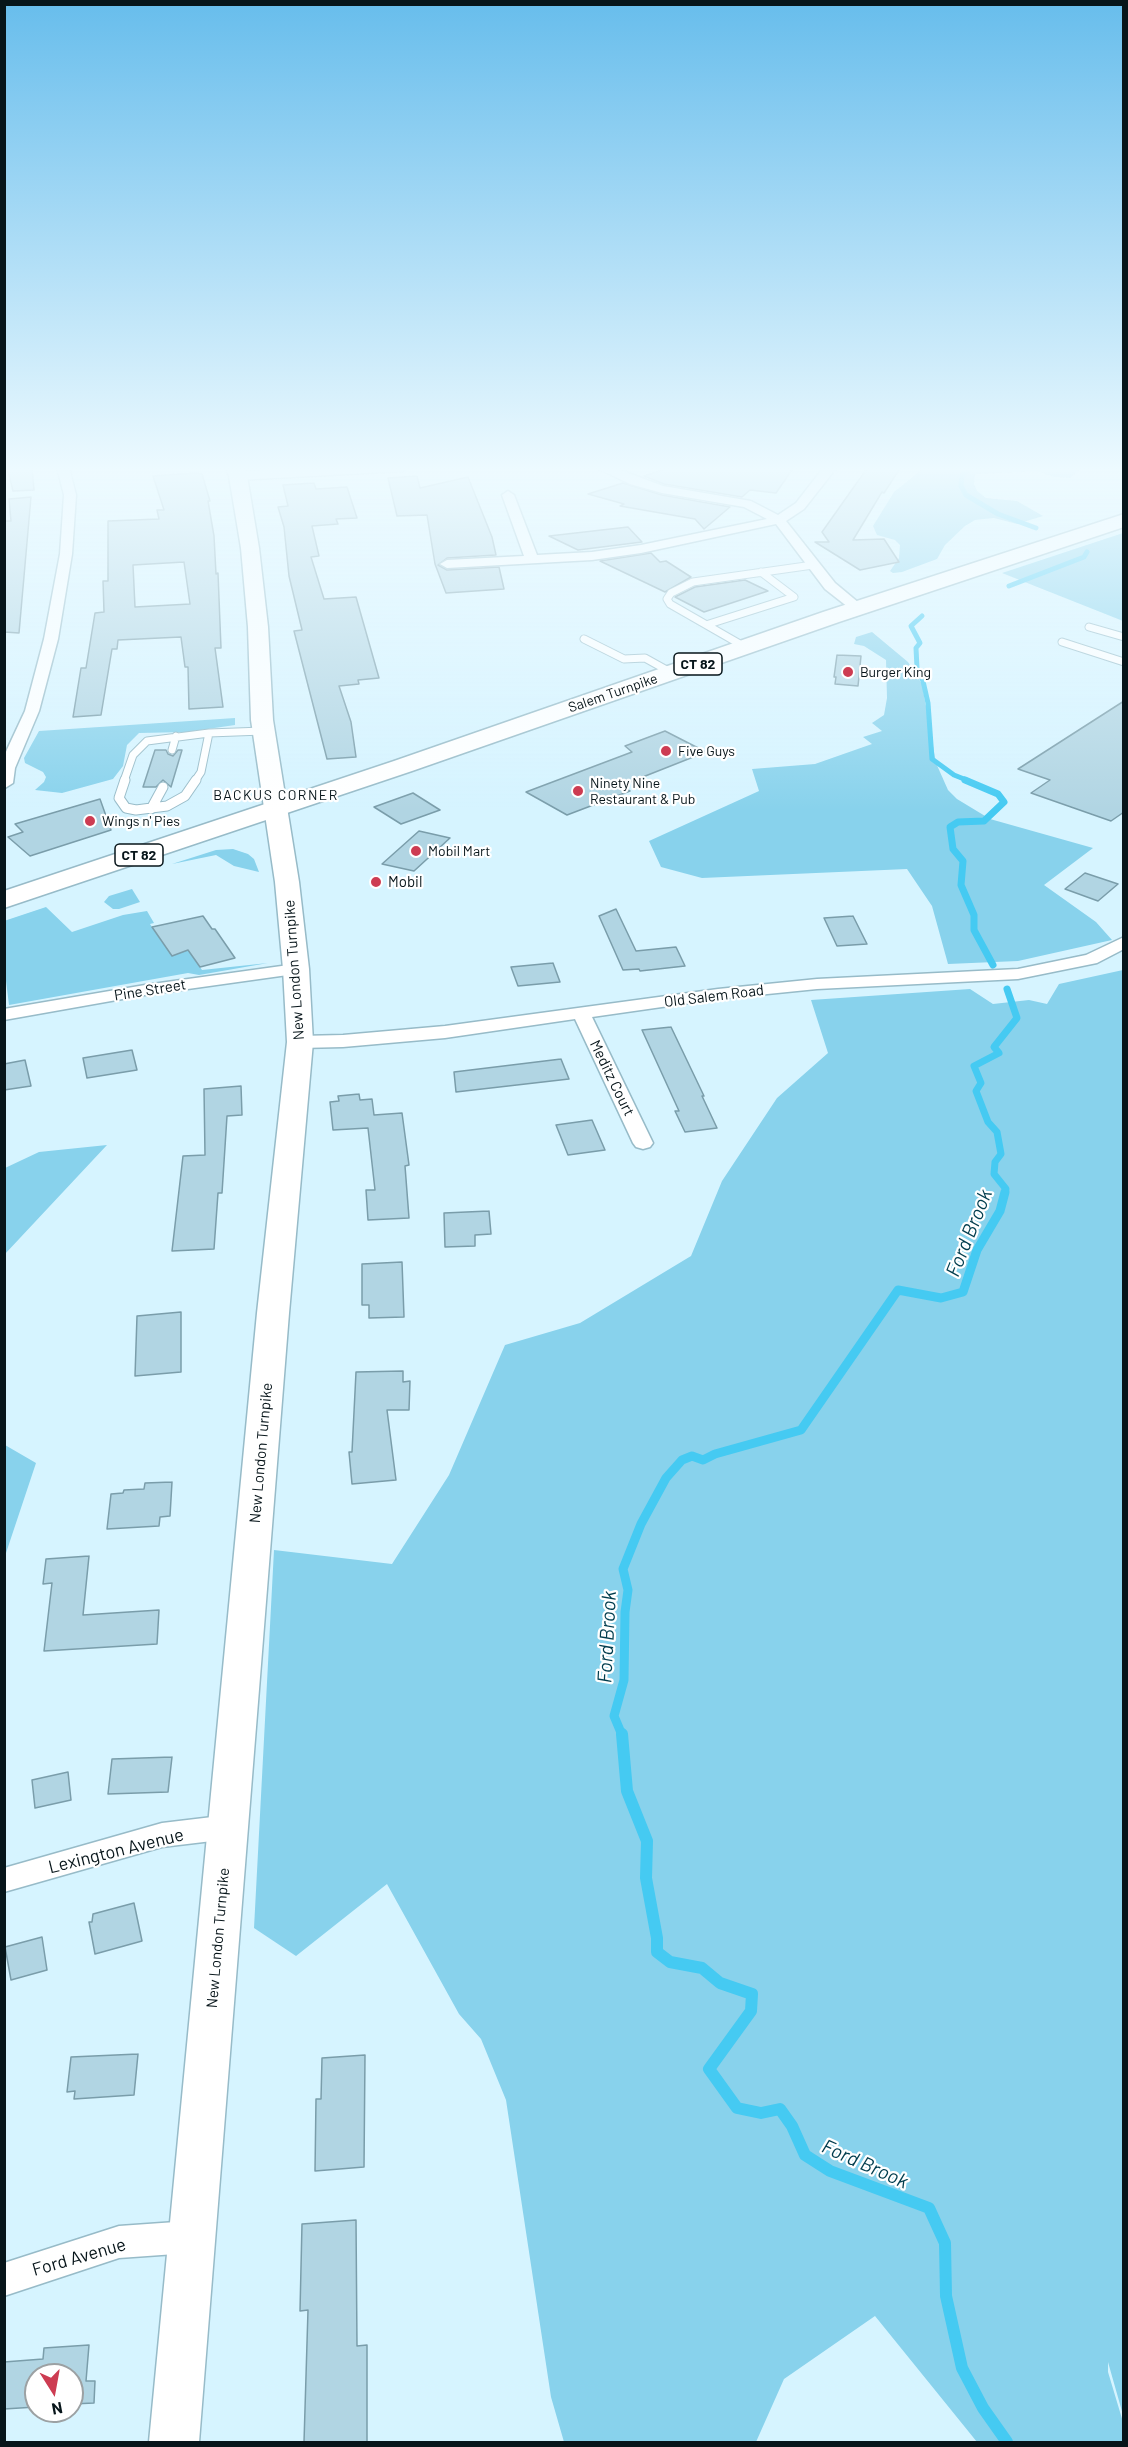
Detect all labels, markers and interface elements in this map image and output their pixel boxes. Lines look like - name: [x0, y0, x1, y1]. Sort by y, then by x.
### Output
- road number: CT 82: [674, 653, 722, 675]
- place label: Burger King: [860, 664, 931, 680]
- marker: Burger King: [841, 665, 855, 679]
- street label: Salem Turnpike: [566, 670, 660, 716]
- place label: Five Guys: [678, 743, 735, 759]
- marker: Five Guys: [659, 744, 673, 758]
- place label: Ninety Nine Restaurant & Pub: [590, 775, 695, 808]
- marker: Ninety Nine Restaurant & Pub: [571, 784, 585, 798]
- district label: BACKUS CORNER: [213, 787, 339, 803]
- place label: Wings n' Pies: [102, 813, 180, 829]
- marker: Wings n' Pies: [83, 814, 97, 828]
- place label: Mobil Mart: [428, 843, 490, 859]
- road number: CT 82: [115, 844, 163, 866]
- marker: Mobil Mart: [409, 844, 423, 858]
- place label: Mobil: [388, 873, 422, 891]
- marker: Mobil: [369, 875, 383, 889]
- street label: New London Turnpike: [280, 899, 308, 1041]
- street label: Pine Street: [113, 975, 187, 1005]
- street label: Old Salem Road: [663, 981, 765, 1011]
- street label: Meditz Court: [586, 1037, 638, 1119]
- water label: Ford Brook: [941, 1186, 997, 1280]
- street label: New London Turnpike: [246, 1382, 276, 1524]
- water label: Ford Brook: [593, 1590, 621, 1684]
- street label: Lexington Avenue: [46, 1824, 186, 1878]
- street label: New London Turnpike: [203, 1867, 233, 2009]
- water label: Ford Brook: [818, 2134, 912, 2194]
- street label: Ford Avenue: [30, 2233, 128, 2281]
- north arrow: [24, 2363, 84, 2423]
- text: N: [50, 2399, 64, 2420]

